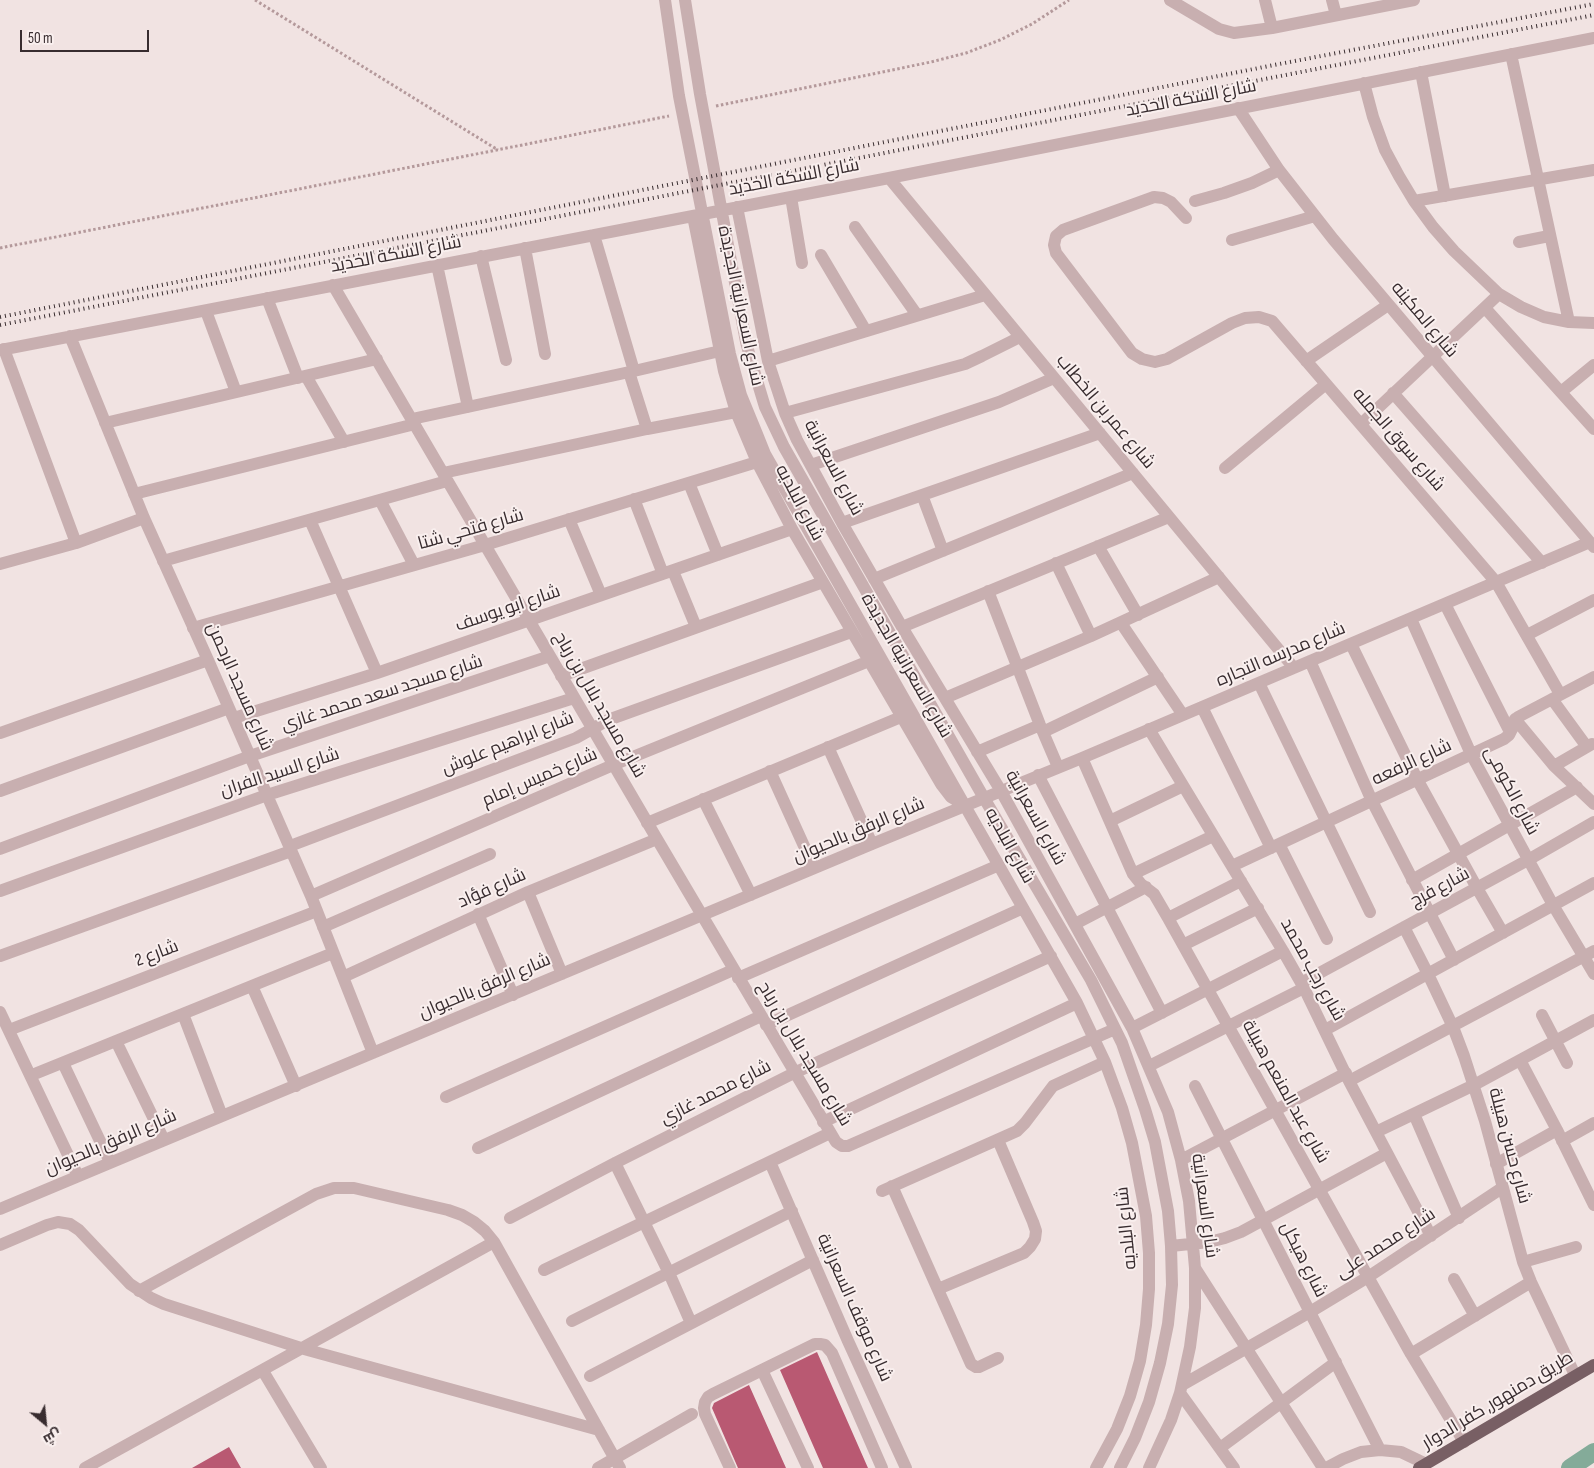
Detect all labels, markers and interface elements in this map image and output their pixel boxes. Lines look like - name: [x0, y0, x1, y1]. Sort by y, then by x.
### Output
- scale bar: [22, 20, 151, 52]
- text: 50 m: [28, 29, 53, 48]
- street label: شارع السكة الحديد: [1124, 76, 1258, 122]
- street label: شارع السكة الحديد: [727, 155, 861, 201]
- street label: شارع السعرانية الجديدة: [712, 224, 768, 388]
- street label: شارع السكة الحديد: [329, 232, 463, 278]
- street label: شارع المكينه: [1386, 278, 1462, 362]
- street label: شارع عمر بن الخطاب: [1051, 350, 1159, 474]
- street label: شارع سوق الجمله: [1347, 384, 1449, 496]
- street label: شارع السعرانية: [799, 416, 867, 520]
- street label: شارع البلديه: [770, 461, 828, 545]
- street label: شارع فتحي شتا: [416, 505, 526, 555]
- street label: شارع ابو يوسف: [453, 581, 563, 637]
- street label: شارع السعرانية الجديدة: [856, 590, 956, 742]
- street label: شارع مدرسه التجاره: [1213, 618, 1349, 692]
- street label: شارع مسجد الرحمن: [201, 620, 277, 754]
- street label: شارع مسجد بلال بن رباح: [548, 628, 650, 782]
- street label: شارع مسجد سعد محمد غازي: [278, 651, 486, 737]
- street label: شارع ابراهيم علوش: [439, 708, 577, 780]
- street label: شارع الرفعه: [1369, 735, 1455, 791]
- street label: شارع الكومى: [1479, 743, 1543, 839]
- street label: شارع السيد الفران: [218, 744, 342, 802]
- street label: شارع خميس إمام: [479, 744, 601, 812]
- street label: شارع السعرانية: [1000, 767, 1070, 869]
- street label: شارع الرفق بالحيوان: [790, 793, 928, 869]
- street label: شارع البلديه: [979, 804, 1039, 888]
- street label: شارع فرج: [1406, 863, 1474, 913]
- street label: شارع فؤاد: [454, 864, 530, 914]
- street label: شارع رجب محمد: [1275, 915, 1349, 1025]
- street label: شارع 2: [132, 936, 182, 972]
- street label: شارع الرفق بالحيوان: [416, 949, 554, 1025]
- street label: شارع مسجد بلال بن رباح: [752, 978, 856, 1130]
- street label: شارع عبد المنعم هبيلة: [1237, 1017, 1333, 1167]
- street label: شارع محمد غازي: [657, 1056, 775, 1130]
- street label: شارع حسن هبيلة: [1483, 1086, 1535, 1206]
- street label: شارع الرفق بالحيوان: [42, 1105, 180, 1181]
- street label: شارع السعرانية: [1186, 1152, 1222, 1260]
- street label: شارع البلديه: [1112, 1186, 1142, 1270]
- street label: شارع محمد على: [1332, 1204, 1440, 1284]
- street label: شارع هيكل: [1275, 1219, 1331, 1301]
- street label: شارع موقف السعرانية: [812, 1231, 896, 1385]
- street label: طريق دمنهور, كفر الدوار: [1418, 1347, 1578, 1455]
- north arrow: [20, 1398, 70, 1448]
- text: ش: [40, 1425, 64, 1448]

